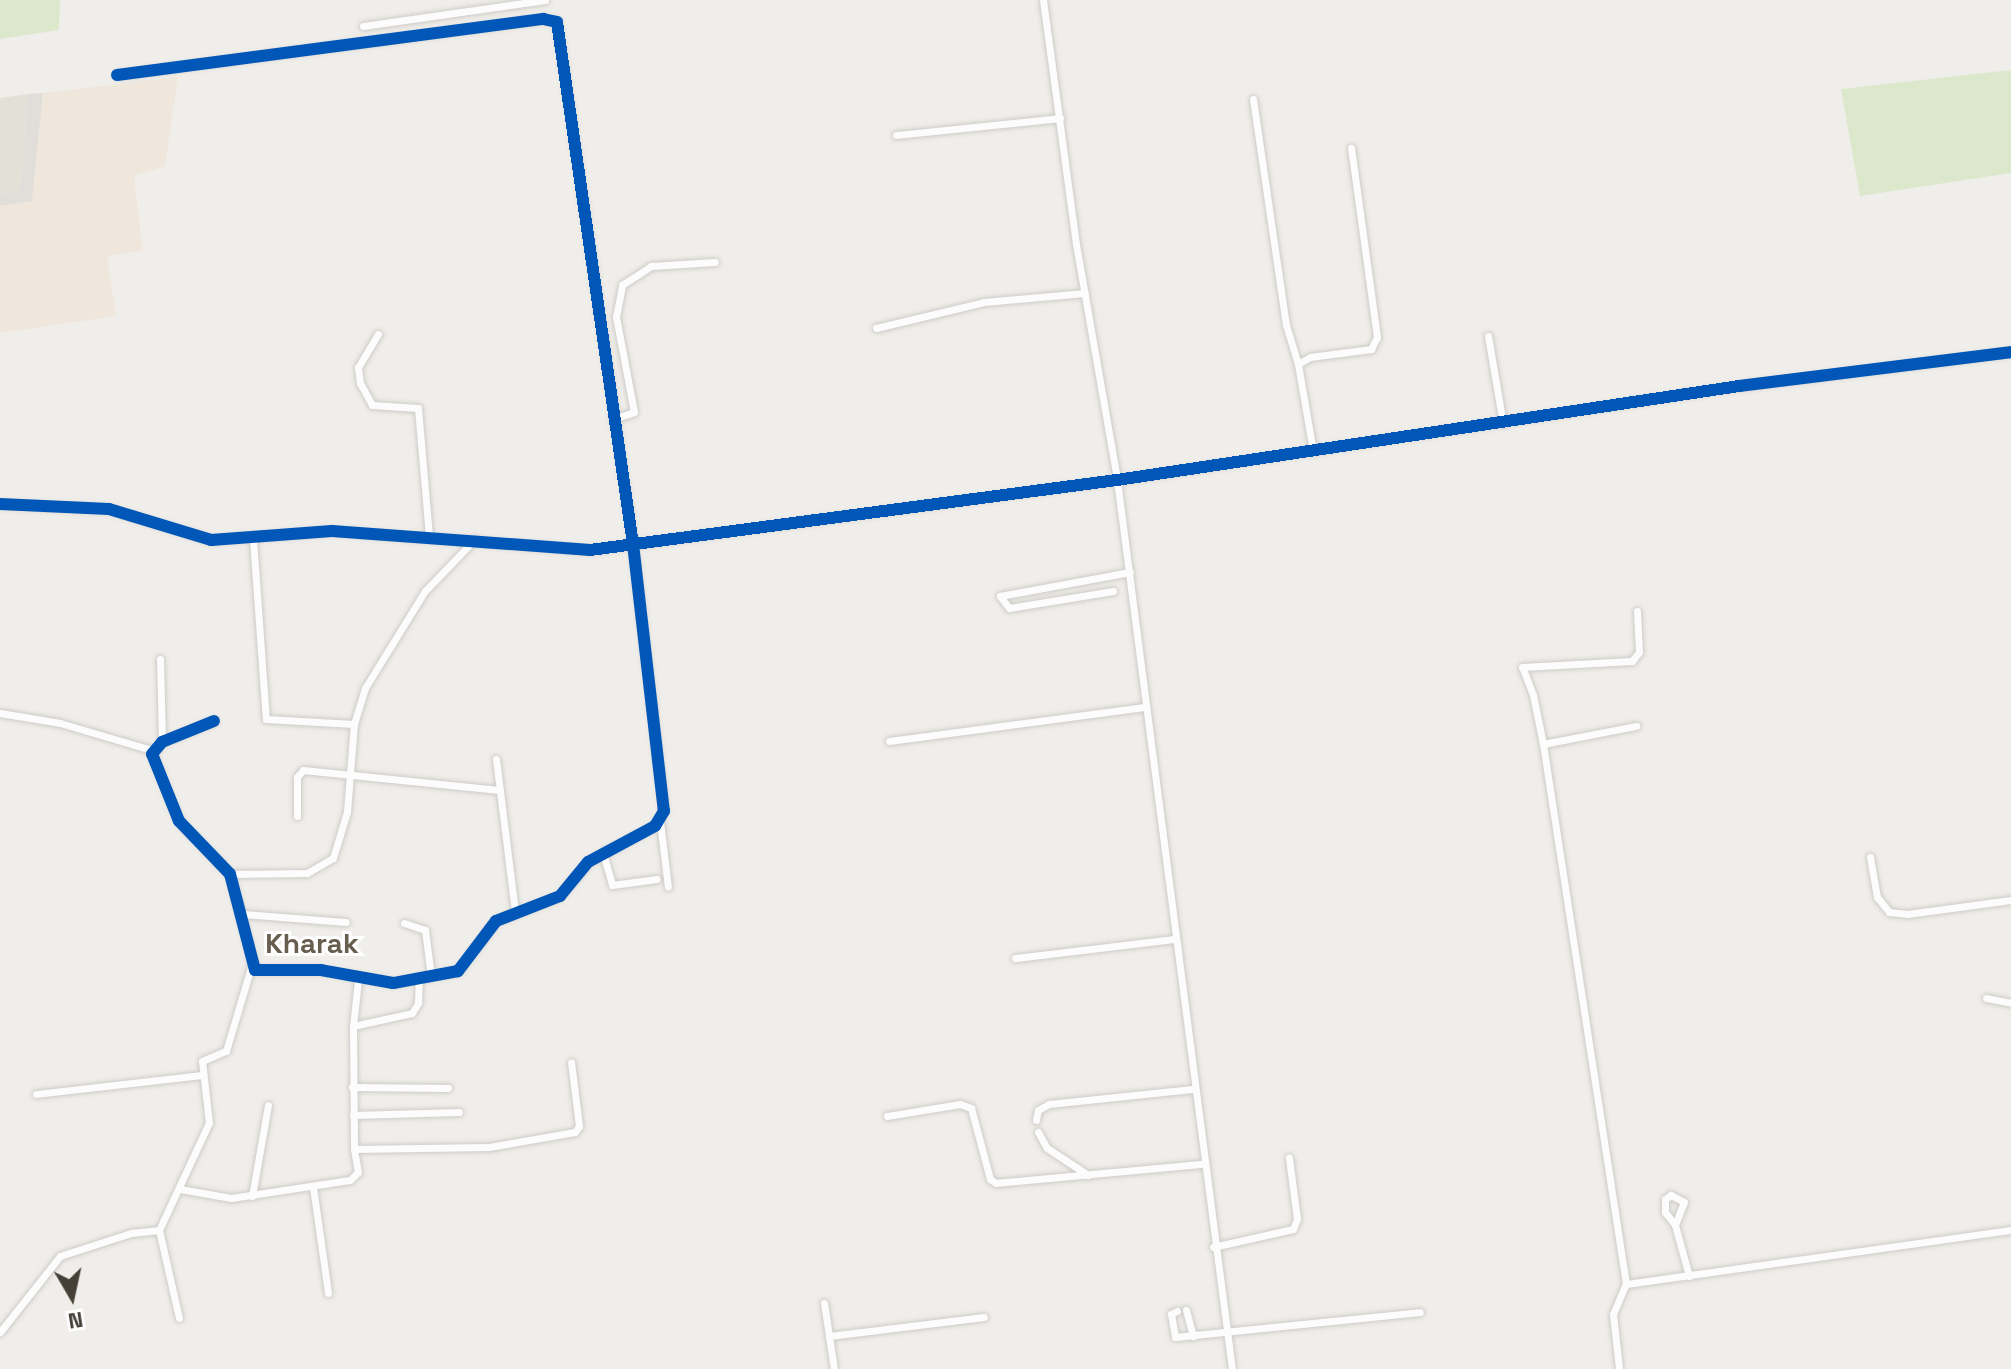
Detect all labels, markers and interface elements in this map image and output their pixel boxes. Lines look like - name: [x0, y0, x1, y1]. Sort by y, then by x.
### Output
- district label: Kharak: [265, 926, 359, 960]
- north arrow: [32, 1257, 112, 1337]
- text: N: [66, 1306, 85, 1336]

